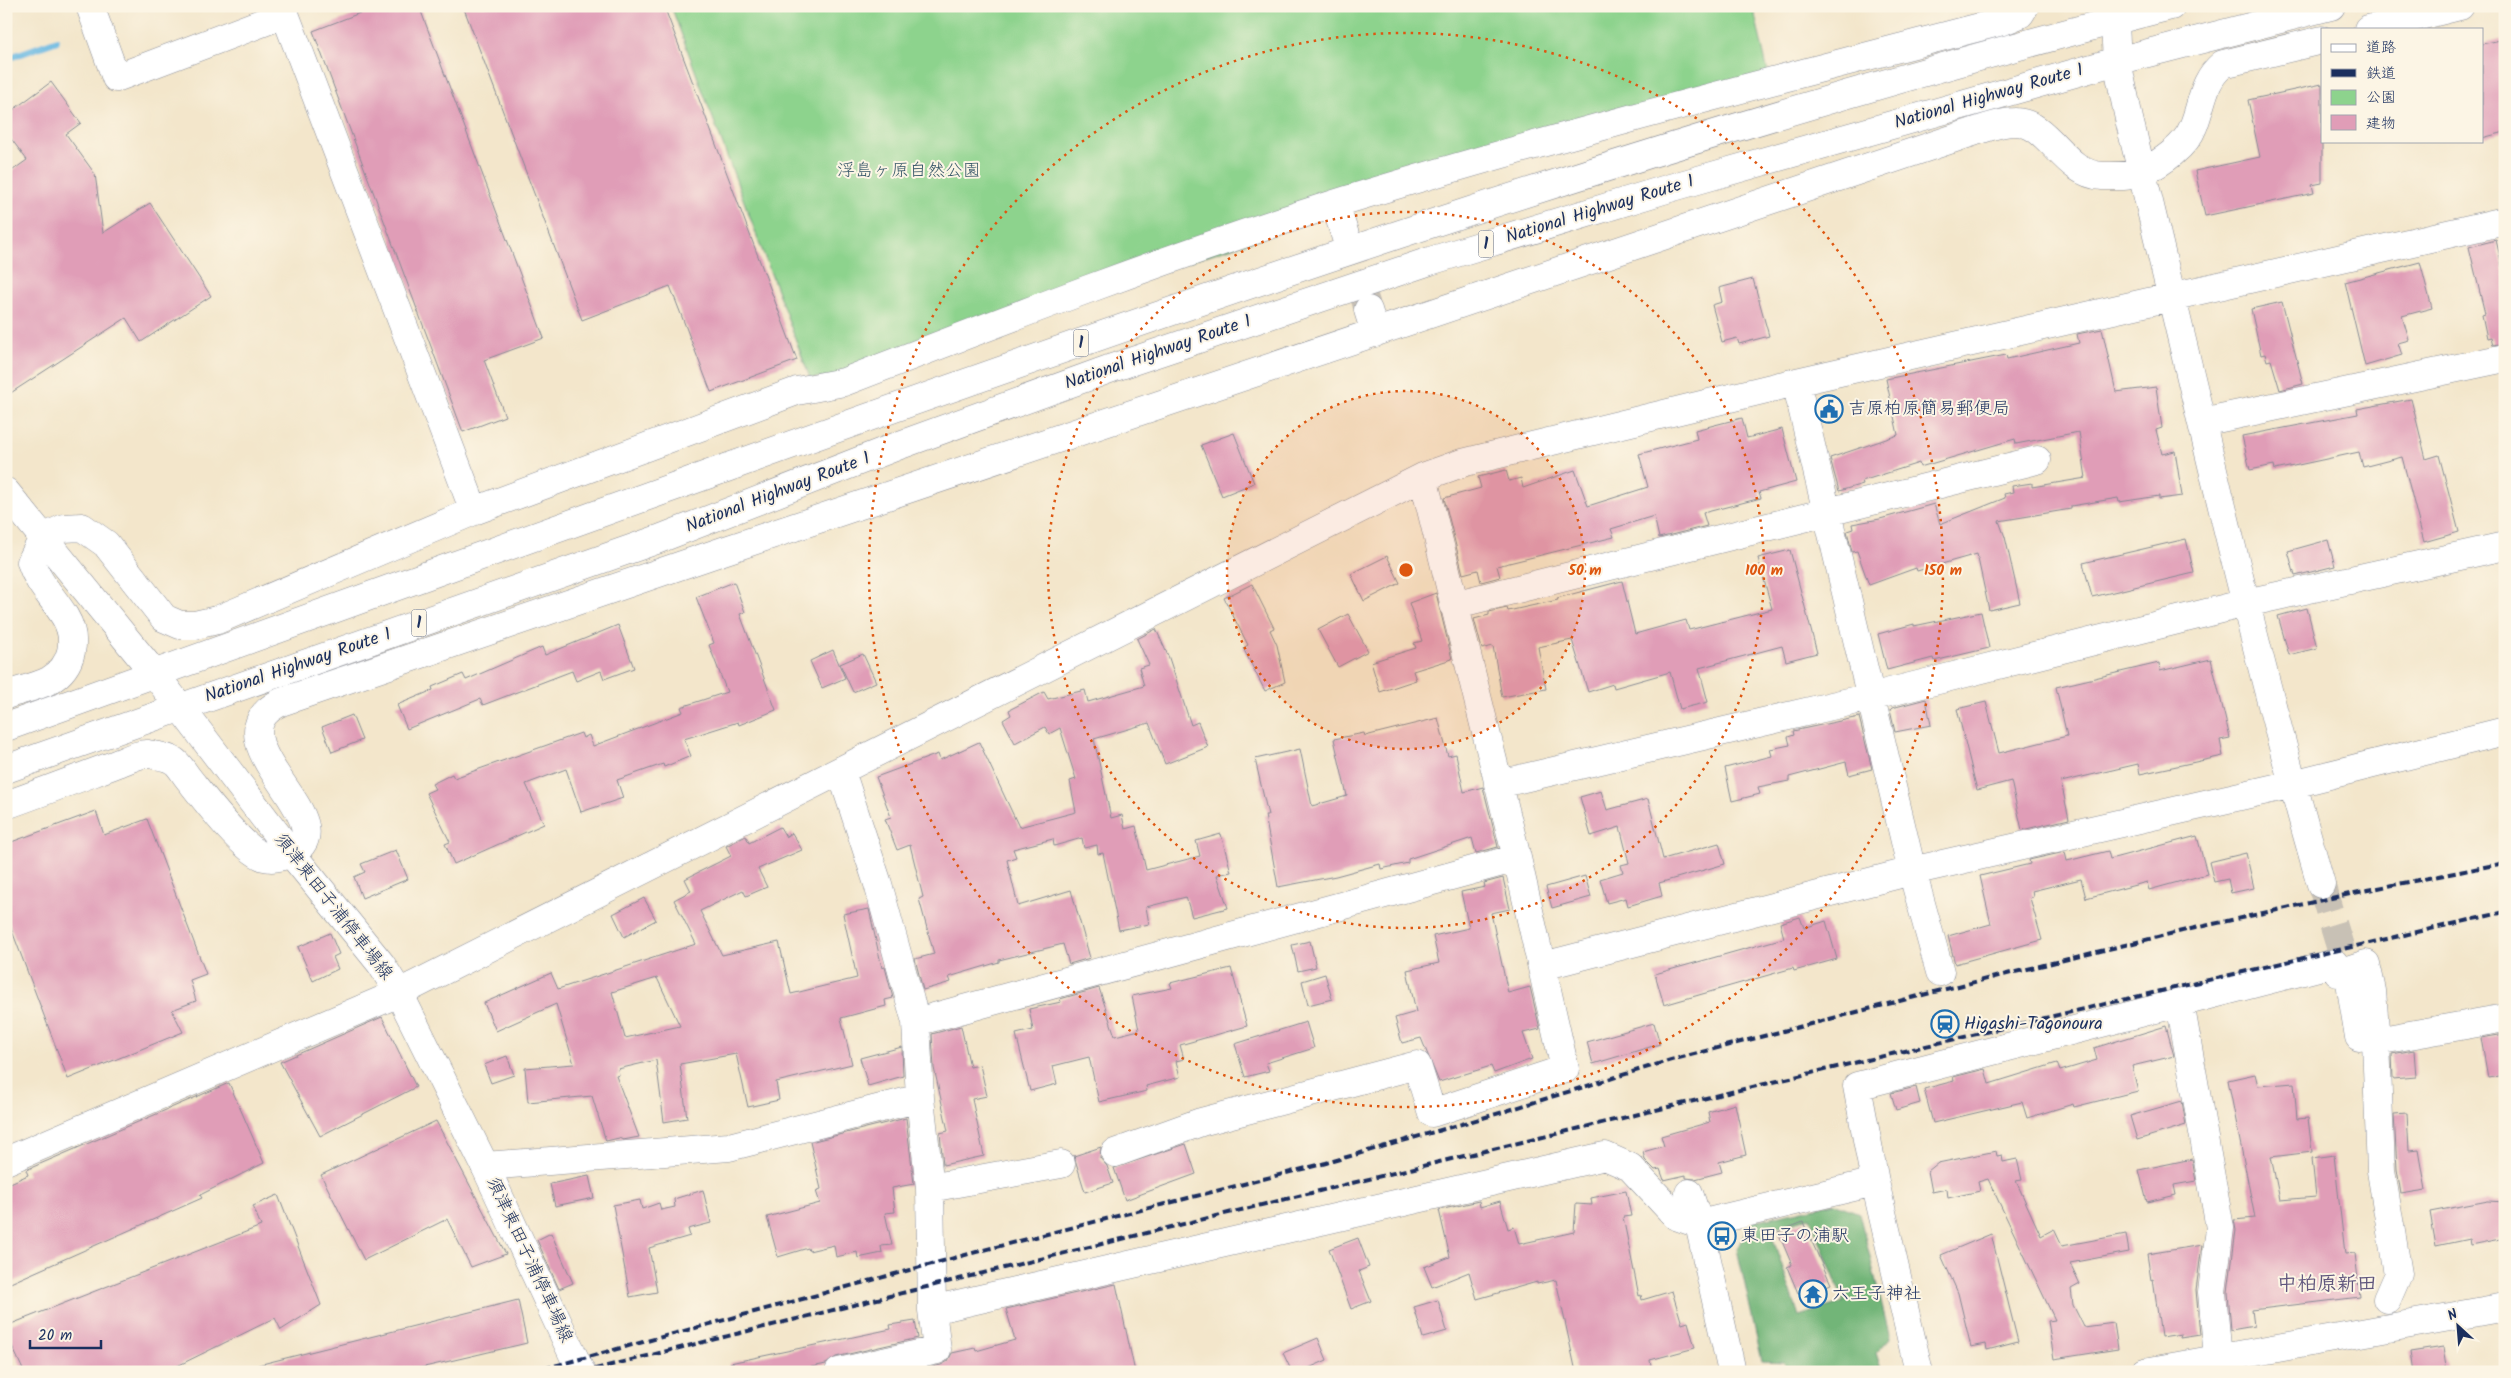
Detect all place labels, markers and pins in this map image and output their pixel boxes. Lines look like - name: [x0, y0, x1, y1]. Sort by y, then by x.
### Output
- public building icon: 吉原柏原簡易郵便局: [1814, 394, 1844, 424]
- place label: 吉原柏原簡易郵便局: [1848, 395, 2010, 424]
- centre of rings: [1397, 561, 1415, 579]
- station icon: Higashi-Tagonoura: [1930, 1009, 1960, 1039]
- place label: Higashi-Tagonoura: [1964, 1010, 2103, 1039]
- bus stop icon: 東田子の浦駅: [1707, 1221, 1737, 1251]
- place label: 東田子の浦駅: [1741, 1222, 1849, 1251]
- temple icon: 六王子神社: [1798, 1279, 1828, 1309]
- place label: 六王子神社: [1832, 1280, 1922, 1309]

